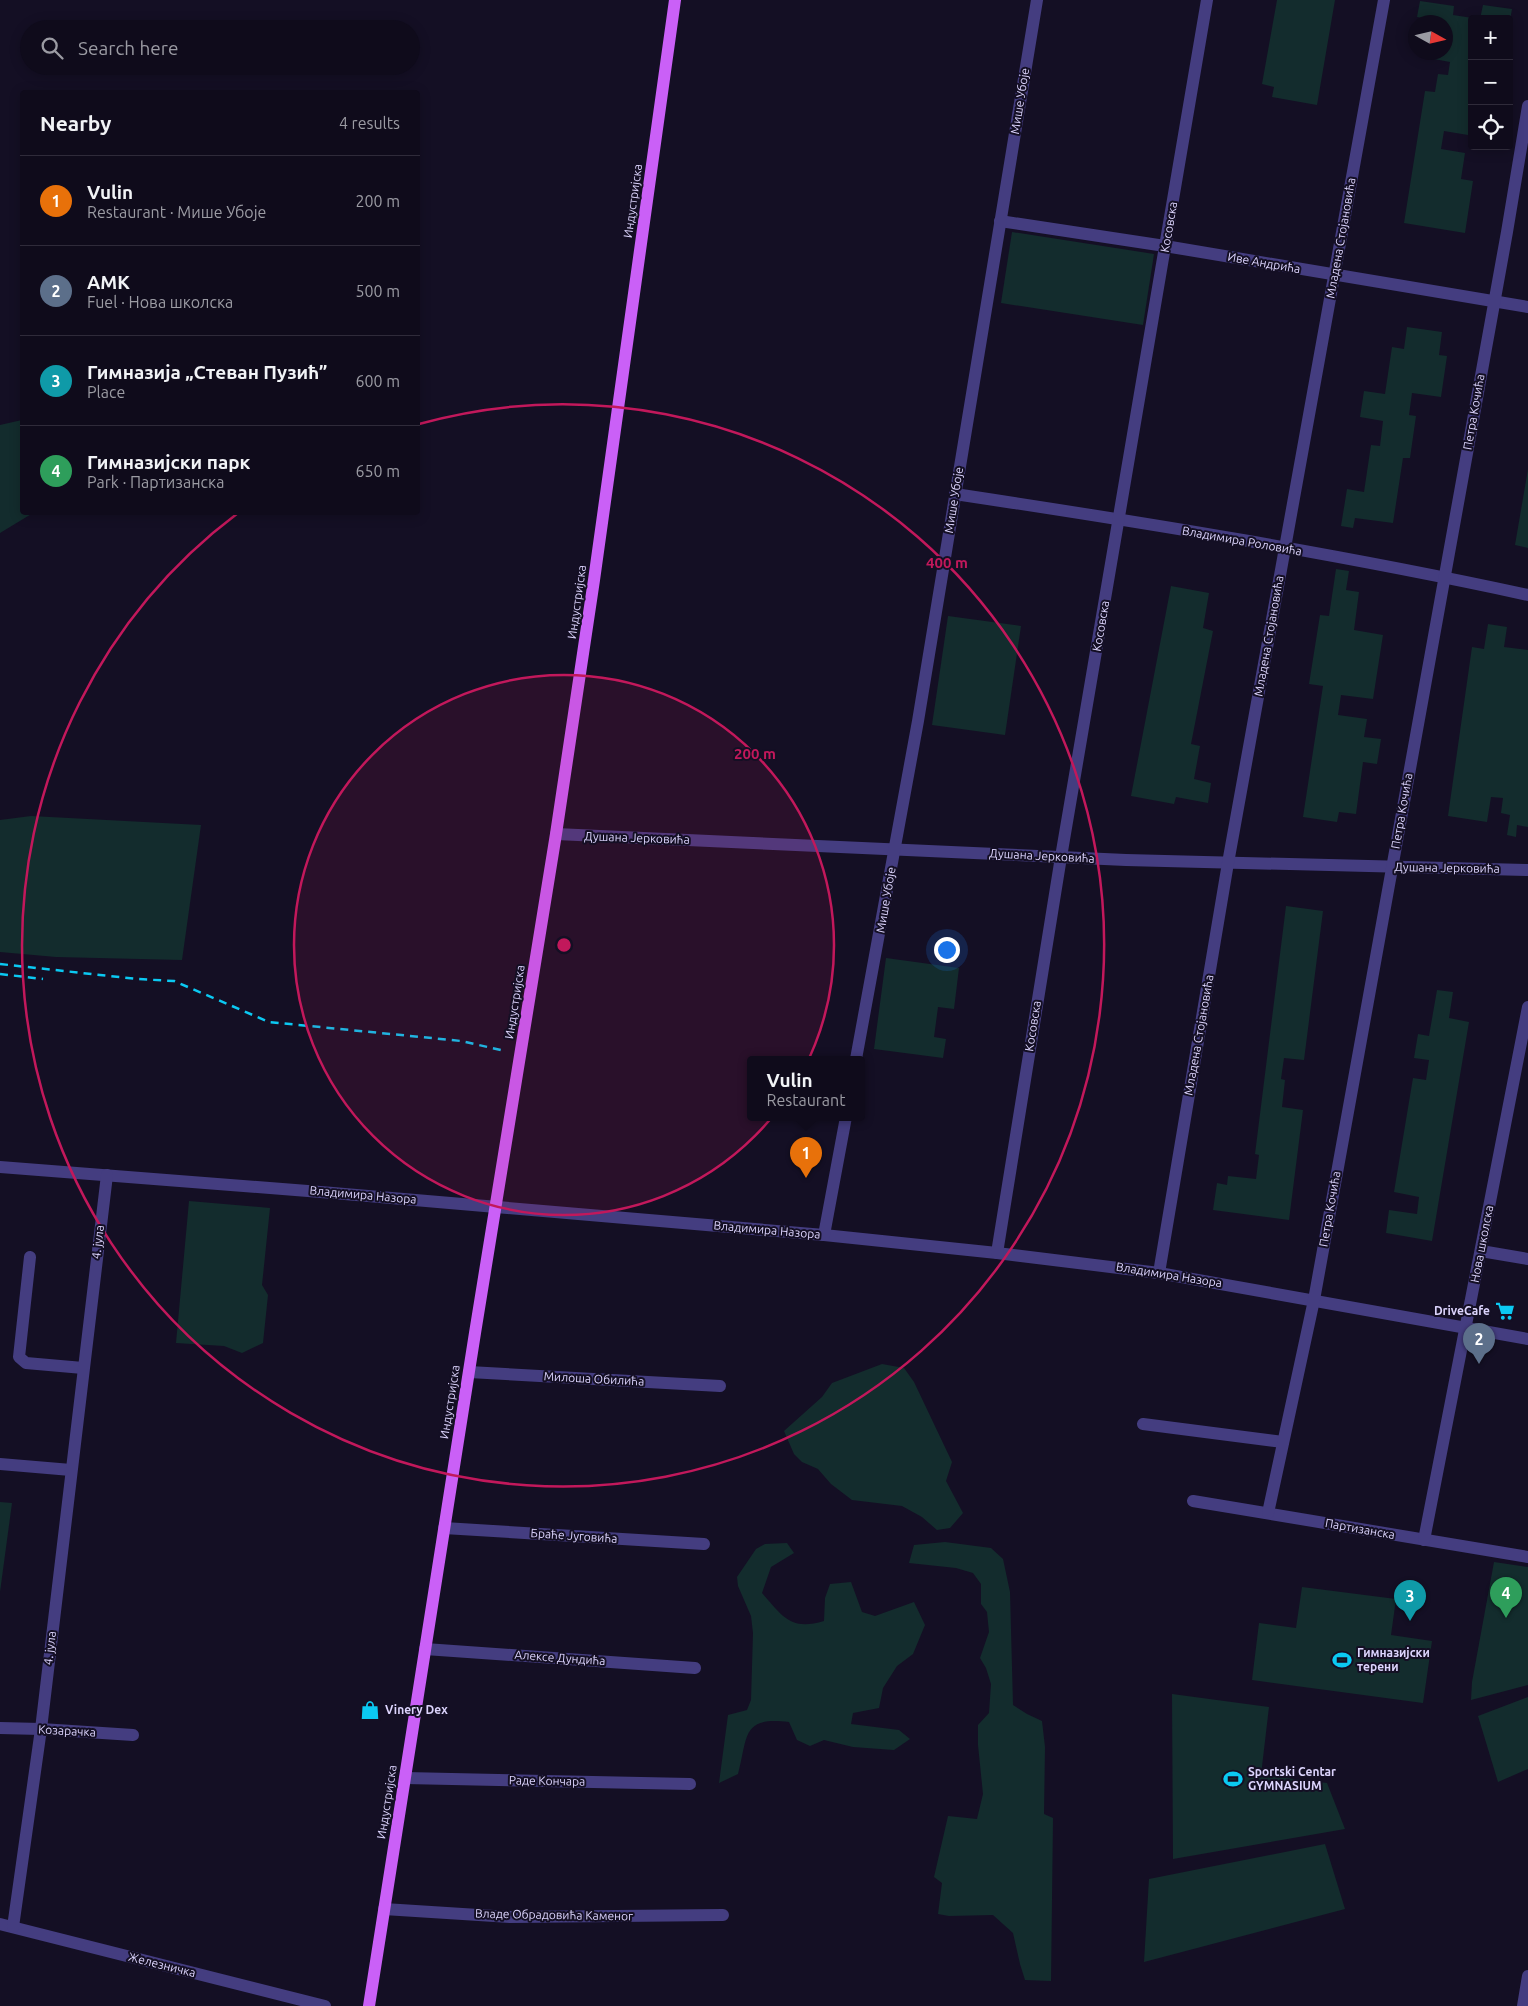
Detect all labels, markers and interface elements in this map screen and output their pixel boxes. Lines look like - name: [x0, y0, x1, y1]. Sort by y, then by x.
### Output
- north arrow: [1408, 15, 1453, 60]
- map controls: [1468, 15, 1513, 150]
- button: +: [1468, 15, 1513, 60]
- search box: [20, 20, 420, 75]
- icon: search: [38, 34, 66, 62]
- text: Search here: [78, 37, 178, 59]
- button: −: [1468, 60, 1513, 105]
- street label: Мише Убоје: [1008, 67, 1031, 135]
- button: locate: [1468, 105, 1513, 150]
- text: Nearby: [40, 111, 111, 135]
- text: 4 results: [339, 114, 400, 132]
- street label: Индустријска: [621, 163, 644, 239]
- street label: Младена Стојановића: [1323, 176, 1358, 299]
- text: Vulin: [87, 181, 133, 203]
- text: 1: [51, 192, 61, 210]
- text: 200 m: [355, 192, 400, 210]
- street label: Косовска: [1158, 201, 1179, 253]
- text: Restaurant · Мише Убоје: [87, 203, 266, 221]
- street label: Иве Андрића: [1227, 250, 1301, 275]
- text: АМК: [87, 271, 130, 293]
- text: 2: [51, 282, 61, 300]
- text: 500 m: [355, 282, 400, 300]
- text: Fuel · Нова школска: [87, 293, 233, 311]
- text: Гимназија „Стеван Пузић”: [87, 361, 327, 383]
- text: 3: [51, 372, 61, 390]
- text: 600 m: [355, 372, 400, 390]
- street label: Петра Кочића: [1460, 373, 1487, 451]
- text: Place: [87, 383, 125, 401]
- text: Гимназијски парк: [87, 451, 250, 473]
- text: 4: [51, 462, 61, 480]
- text: 650 m: [355, 462, 400, 480]
- street label: Мише Убоје: [942, 466, 965, 534]
- text: Park · Партизанска: [87, 473, 224, 491]
- street label: Владимира Роловића: [1181, 524, 1303, 557]
- text: 400 m: [926, 554, 968, 571]
- street label: Индустријска: [565, 564, 588, 640]
- street label: Младена Стојановића: [1251, 574, 1286, 697]
- street label: Косовска: [1090, 600, 1111, 652]
- text: 200 m: [734, 745, 776, 762]
- street label: Петра Кочића: [1388, 772, 1415, 850]
- street label: Душана Јерковића: [584, 829, 690, 846]
- street label: Душана Јерковића: [989, 846, 1095, 865]
- street label: Душана Јерковића: [1394, 860, 1500, 875]
- street label: Мише Убоје: [873, 866, 898, 934]
- centre of rings: [555, 936, 573, 954]
- your location: [934, 937, 960, 963]
- street label: Индустријска: [502, 964, 527, 1040]
- street label: Младена Стојановића: [1181, 973, 1216, 1096]
- street label: Косовска: [1022, 1000, 1043, 1052]
- popup: [747, 1056, 865, 1121]
- text: Vulin: [766, 1069, 813, 1091]
- text: Restaurant: [766, 1091, 846, 1109]
- pin: 1: [790, 1137, 822, 1178]
- street label: Петра Кочића: [1316, 1170, 1343, 1248]
- street label: Владимира Назора: [309, 1183, 417, 1206]
- street label: Нова школска: [1468, 1204, 1495, 1284]
- street label: Владимира Назора: [713, 1218, 821, 1241]
- street label: 4. јула: [89, 1224, 106, 1260]
- street label: Владимира Назора: [1115, 1260, 1223, 1289]
- supermarket icon: DriveCafe: [1494, 1300, 1516, 1322]
- place label: DriveCafe: [1434, 1304, 1490, 1317]
- pin: 2: [1463, 1323, 1495, 1364]
- street label: Индустријска: [437, 1364, 462, 1440]
- street label: Милоша Обилића: [543, 1369, 645, 1388]
- street label: Партизанска: [1324, 1516, 1396, 1541]
- street label: Браће Југовића: [530, 1526, 618, 1545]
- pin: 4: [1490, 1577, 1522, 1618]
- pin: 3: [1394, 1580, 1426, 1621]
- street label: 4. јула: [41, 1630, 58, 1666]
- place label: Гимназијски терени: [1357, 1646, 1430, 1673]
- street label: Алексе Дундића: [514, 1648, 606, 1667]
- sports icon: Гимназијски терени: [1331, 1649, 1353, 1671]
- shop icon: Vinery Dex: [359, 1699, 381, 1721]
- place label: Vinery Dex: [385, 1703, 448, 1716]
- street label: Козарачка: [38, 1722, 96, 1739]
- street label: Индустријска: [374, 1764, 399, 1840]
- place label: Sportski Centar GYMNASIUM: [1248, 1765, 1336, 1792]
- sports icon: Sportski Centar GYMNASIUM: [1222, 1768, 1244, 1790]
- street label: Раде Кончара: [509, 1773, 585, 1788]
- street label: Владе Обрадовића Каменог: [475, 1907, 633, 1922]
- street label: Железничка: [127, 1950, 197, 1979]

